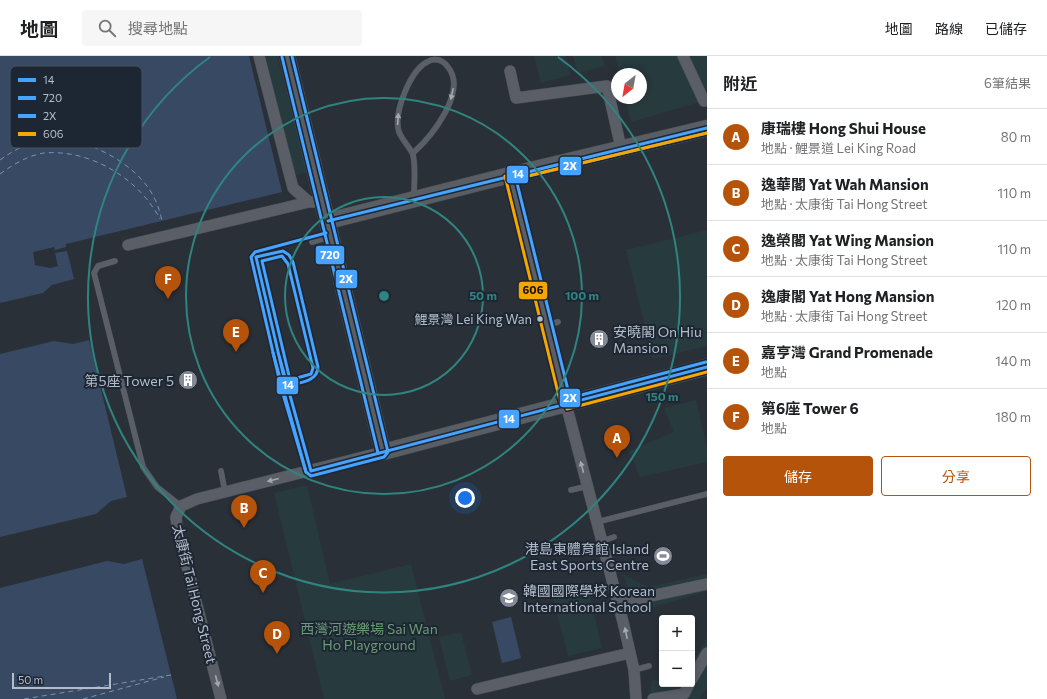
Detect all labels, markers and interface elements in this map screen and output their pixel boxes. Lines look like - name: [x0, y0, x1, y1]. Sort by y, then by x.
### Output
- search box: [82, 10, 362, 46]
- text: 地圖: [20, 17, 58, 40]
- icon: search: [96, 17, 118, 39]
- text: 搜尋地點: [128, 19, 188, 37]
- text: 地圖: [885, 20, 913, 37]
- text: 路線: [935, 20, 963, 37]
- text: 已儲存: [985, 20, 1027, 37]
- legend: [10, 66, 142, 148]
- north arrow: [611, 68, 647, 104]
- text: 14: [43, 73, 55, 86]
- text: 附近: [723, 73, 757, 94]
- text: 6筆結果: [984, 75, 1031, 91]
- one-way arrow: [448, 88, 454, 100]
- text: 720: [43, 91, 62, 104]
- text: 2X: [43, 109, 57, 122]
- one-way arrow: [395, 113, 402, 125]
- text: 康瑞樓 Hong Shui House: [761, 119, 926, 137]
- text: 606: [43, 127, 64, 140]
- text: A: [731, 129, 741, 145]
- text: 80 m: [1001, 129, 1031, 145]
- text: 地點 · 鯉景道 Lei King Road: [761, 140, 916, 156]
- line badge: 2X: [559, 156, 582, 176]
- text: 2X: [563, 159, 577, 172]
- line badge: 14: [506, 165, 529, 184]
- text: 14: [512, 167, 524, 180]
- text: 逸華閣 Yat Wah Mansion: [761, 175, 929, 193]
- text: B: [732, 185, 740, 201]
- text: 110 m: [998, 185, 1031, 201]
- text: 地點 · 太康街 Tai Hong Street: [761, 196, 928, 212]
- text: 逸榮閣 Yat Wing Mansion: [761, 231, 934, 249]
- text: C: [732, 241, 740, 257]
- text: 110 m: [998, 241, 1031, 257]
- line badge: 720: [315, 245, 345, 265]
- text: 720: [320, 248, 340, 261]
- text: 地點 · 太康街 Tai Hong Street: [761, 252, 928, 268]
- pin: F: [155, 266, 181, 299]
- line badge: 2X: [335, 269, 358, 289]
- text: 2X: [339, 272, 353, 285]
- line badge: 606: [518, 281, 548, 300]
- text: 606: [523, 283, 544, 296]
- text: 逸康閣 Yat Hong Mansion: [761, 287, 934, 305]
- text: 50 m: [469, 288, 497, 302]
- text: 100 m: [565, 288, 599, 302]
- centre of rings: [377, 289, 391, 303]
- text: D: [731, 297, 741, 313]
- text: 120 m: [996, 297, 1031, 313]
- text: 地點 · 太康街 Tai Hong Street: [761, 308, 928, 324]
- place label: 鯉景灣 Lei King Wan: [415, 311, 532, 327]
- marker: 鯉景灣 Lei King Wan: [535, 314, 545, 324]
- pin: E: [223, 319, 249, 352]
- place label: 安曉閣 On Hiu Mansion: [613, 323, 702, 356]
- building icon: 安曉閣 On Hiu Mansion: [588, 328, 610, 350]
- text: 嘉亨灣 Grand Promenade: [761, 343, 933, 361]
- text: E: [732, 353, 740, 369]
- text: 140 m: [995, 353, 1031, 369]
- text: 地點: [761, 364, 787, 380]
- building icon: 第5座 Tower 5: [177, 369, 199, 391]
- place label: 第5座 Tower 5: [85, 372, 174, 389]
- line badge: 14: [276, 376, 299, 395]
- text: 14: [282, 378, 294, 391]
- line badge: 2X: [559, 388, 581, 408]
- text: 150 m: [645, 389, 679, 403]
- text: 2X: [563, 391, 577, 404]
- text: 第6座 Tower 6: [761, 399, 859, 417]
- line badge: 14: [498, 409, 520, 429]
- text: F: [732, 409, 740, 425]
- text: 180 m: [995, 409, 1031, 425]
- text: 14: [503, 412, 515, 425]
- text: 地點: [761, 420, 787, 436]
- pin: A: [604, 425, 630, 458]
- button: 儲存: [723, 456, 873, 496]
- button: 分享: [881, 456, 1031, 496]
- one-way arrow: [579, 460, 585, 473]
- one-way arrow: [267, 477, 279, 483]
- your location: [455, 488, 475, 508]
- pin: B: [231, 495, 257, 528]
- street label: 太康街 Tai Hong Street: [169, 523, 221, 666]
- place label: 港島東體育館 Island East Sports Centre: [525, 540, 649, 573]
- sports icon: 港島東體育館 Island East Sports Centre: [652, 545, 674, 567]
- pin: C: [250, 560, 276, 593]
- place label: 韓國國際學校 Korean International School: [523, 582, 655, 615]
- school or university icon: 韓國國際學校 Korean International School: [498, 587, 520, 609]
- map controls: [659, 615, 695, 687]
- button: +: [659, 615, 695, 651]
- park label: 西灣河遊樂場 Sai Wan Ho Playground: [300, 620, 438, 653]
- pin: D: [264, 621, 290, 654]
- one-way arrow: [622, 627, 628, 639]
- button: −: [659, 651, 695, 687]
- scale bar: [12, 671, 111, 690]
- text: 50 m: [18, 673, 43, 686]
- one-way arrow: [214, 675, 220, 687]

